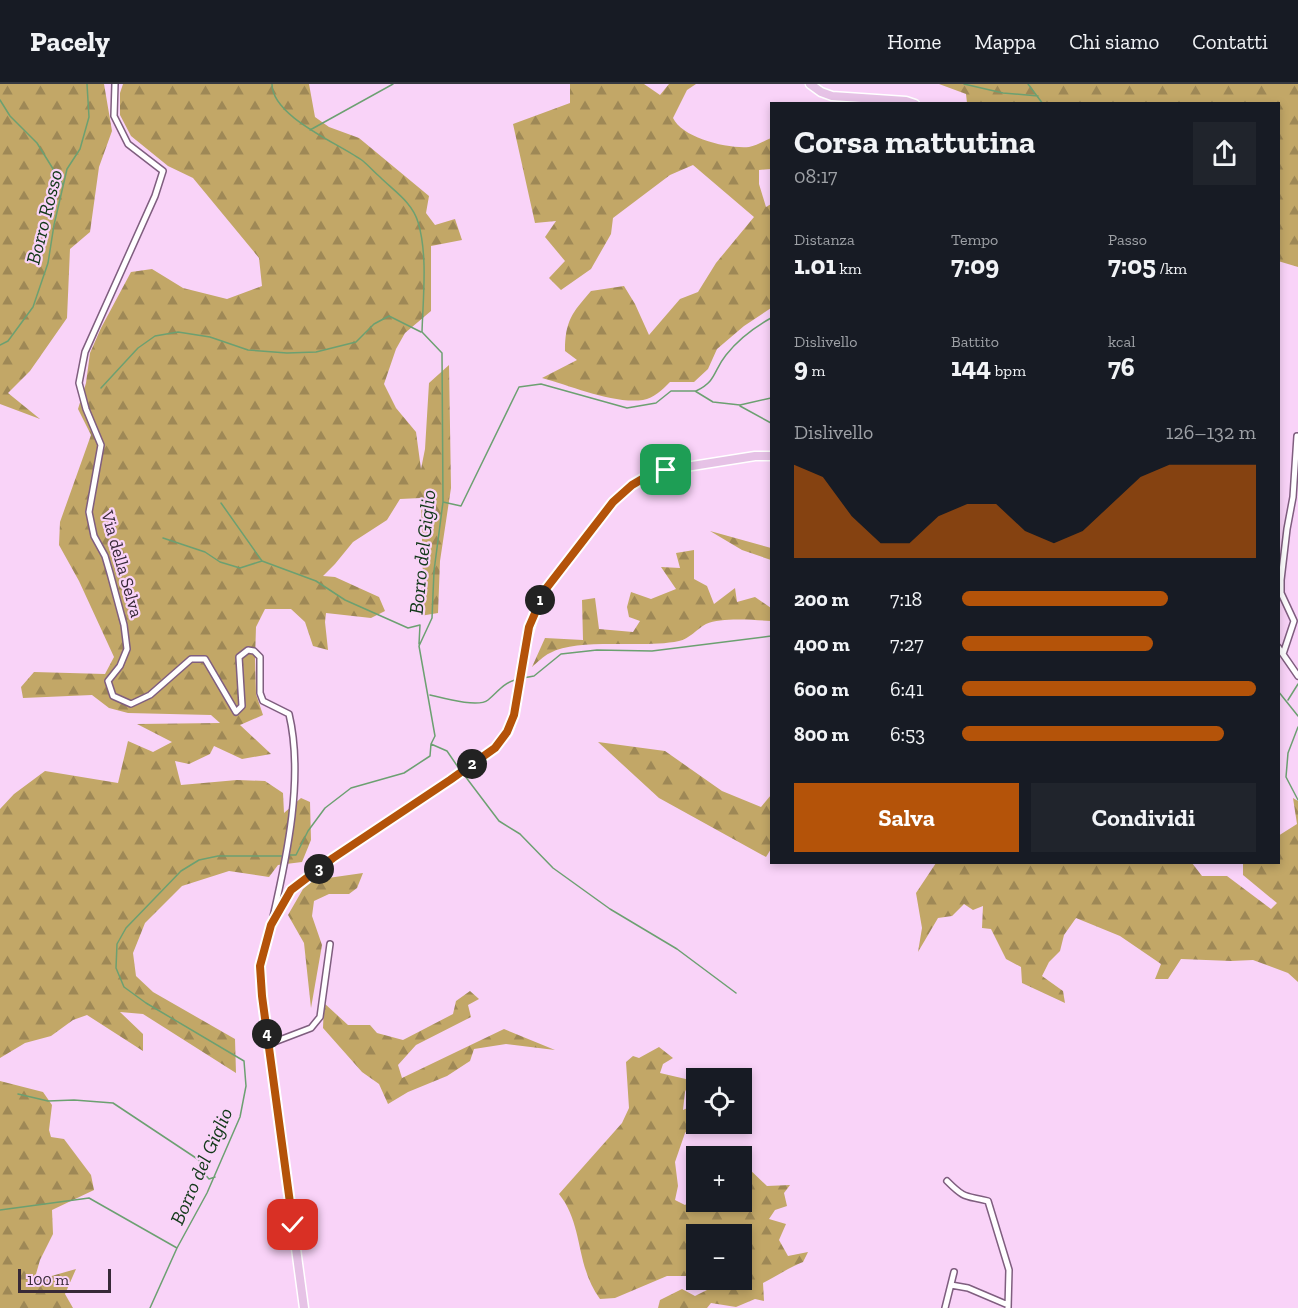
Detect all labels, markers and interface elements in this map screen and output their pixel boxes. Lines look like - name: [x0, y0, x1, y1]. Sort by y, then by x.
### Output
- text: Pacely: [30, 25, 110, 58]
- text: Home: [887, 29, 941, 54]
- text: Mappa: [974, 29, 1036, 54]
- text: Chi siamo: [1069, 29, 1159, 54]
- text: Contatti: [1192, 29, 1268, 54]
- text: Corsa mattutina: [794, 122, 1036, 161]
- button: share: [1193, 122, 1256, 185]
- text: 08:17: [794, 164, 838, 188]
- water label: Borro Rosso: [21, 167, 67, 267]
- text: Distanza: [794, 230, 855, 249]
- text: Tempo: [951, 230, 998, 249]
- text: Passo: [1108, 230, 1147, 249]
- text: 1.01: [794, 249, 836, 281]
- text: 7:09: [951, 249, 999, 281]
- text: 7:05: [1108, 249, 1156, 281]
- text: km: [836, 259, 862, 278]
- text: /km: [1156, 259, 1187, 278]
- text: Dislivello: [794, 332, 857, 351]
- text: Battito: [951, 332, 999, 351]
- text: kcal: [1108, 332, 1135, 351]
- text: 9: [794, 351, 808, 383]
- text: 144: [951, 351, 991, 383]
- text: 76: [1108, 351, 1135, 383]
- text: m: [808, 361, 825, 380]
- text: bpm: [991, 361, 1026, 380]
- text: Dislivello: [794, 420, 873, 444]
- text: 126–132 m: [1166, 420, 1256, 444]
- pin: [640, 444, 691, 495]
- icon: arrive: [649, 453, 682, 486]
- water label: Borro del Giglio: [404, 488, 440, 616]
- street label: Via della Selva: [96, 507, 148, 620]
- pin: 1: [525, 585, 555, 615]
- text: 200 m: [794, 587, 849, 611]
- text: 7:18: [890, 587, 922, 611]
- text: 1: [537, 590, 543, 609]
- text: 400 m: [794, 632, 850, 656]
- text: 7:27: [890, 632, 924, 656]
- text: 600 m: [794, 677, 849, 701]
- text: 6:41: [890, 677, 924, 701]
- text: 800 m: [794, 722, 849, 746]
- text: 6:53: [890, 722, 925, 746]
- pin: 2: [457, 749, 487, 779]
- text: 2: [468, 754, 476, 773]
- button: Salva: [794, 783, 1019, 852]
- button: Condividi: [1031, 783, 1256, 852]
- pin: 3: [304, 854, 334, 884]
- text: 3: [315, 859, 323, 878]
- pin: 4: [252, 1019, 282, 1049]
- text: 4: [262, 1024, 272, 1043]
- map controls: [686, 1068, 752, 1290]
- button: locate: [686, 1068, 752, 1134]
- water label: Borro del Giglio: [165, 1104, 237, 1228]
- button: +: [686, 1146, 752, 1212]
- pin: [267, 1199, 318, 1250]
- icon: check: [276, 1208, 309, 1241]
- button: −: [686, 1224, 752, 1290]
- scale bar: [18, 1266, 111, 1294]
- text: 100 m: [27, 1270, 69, 1289]

